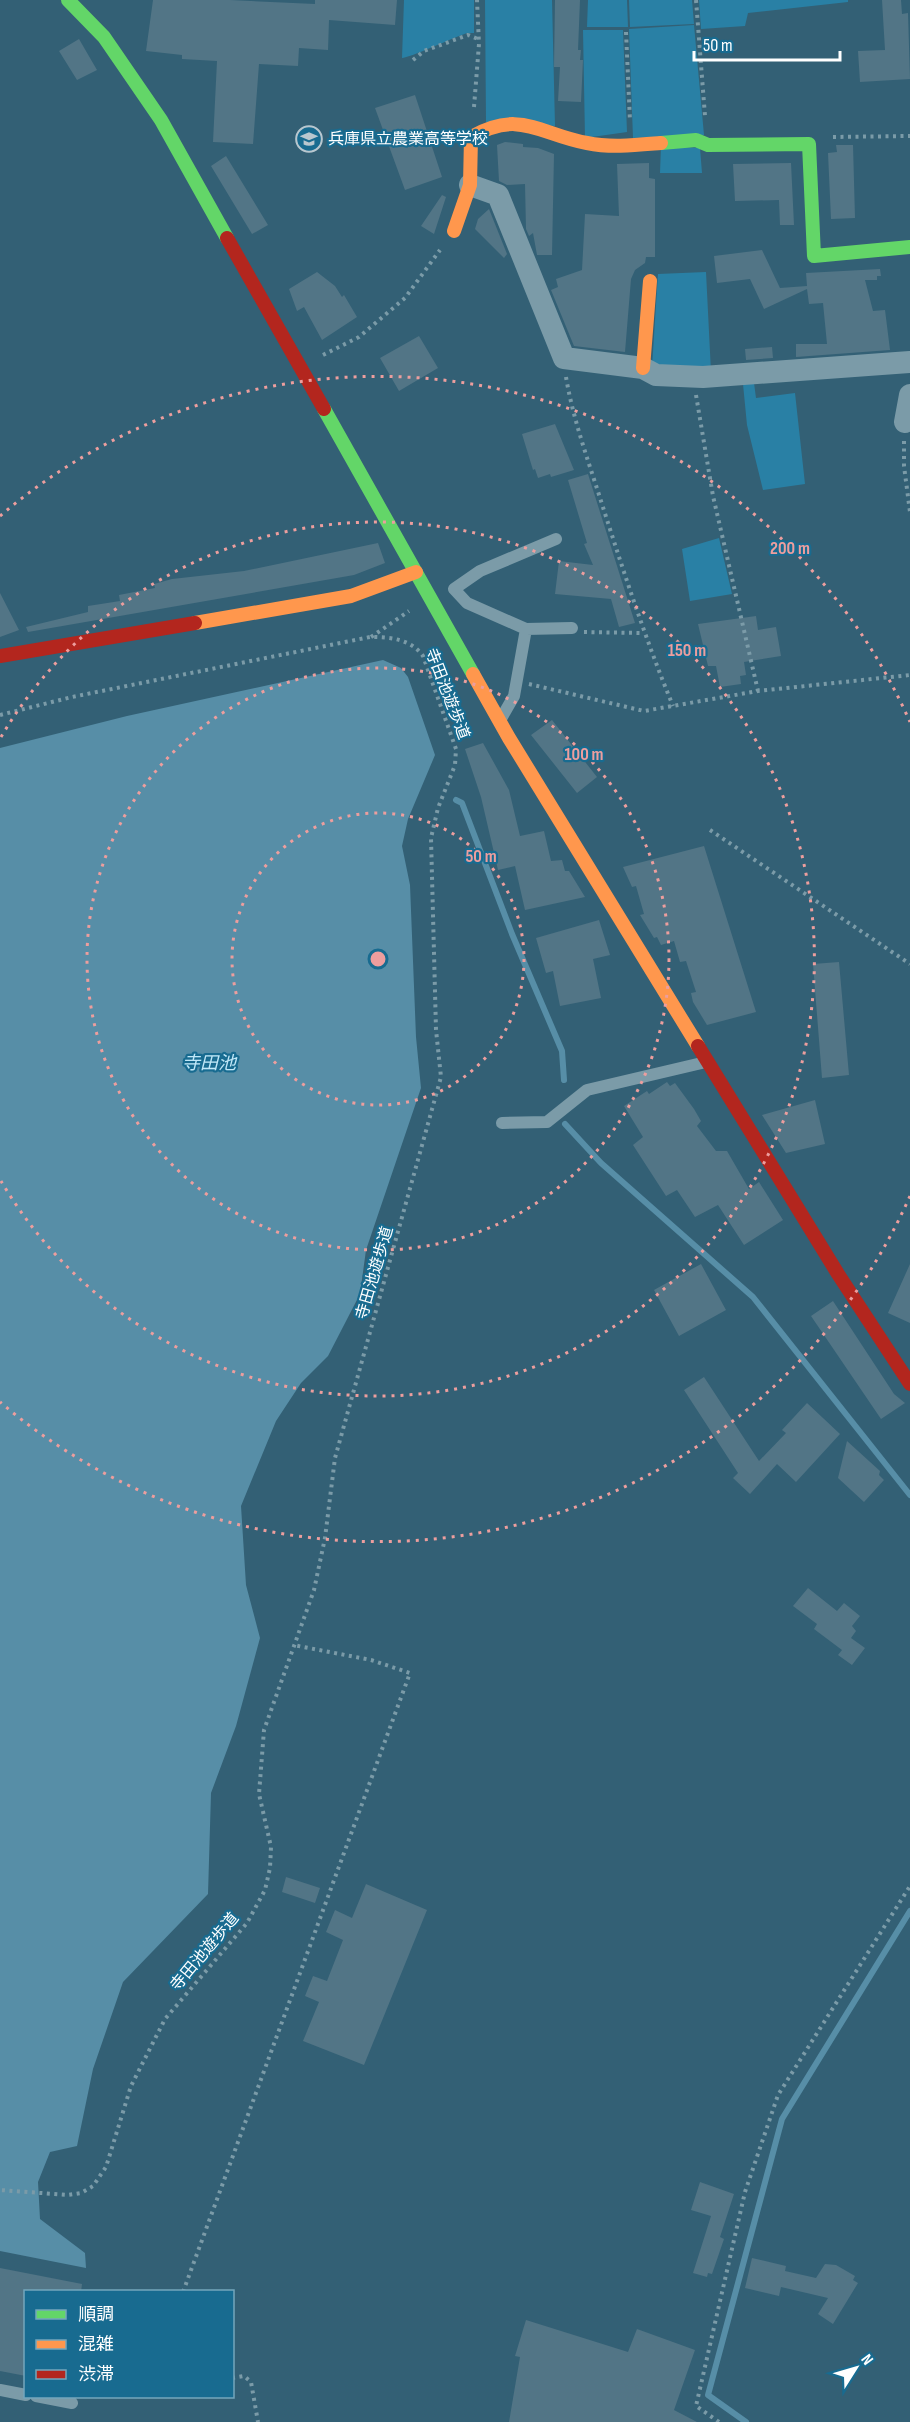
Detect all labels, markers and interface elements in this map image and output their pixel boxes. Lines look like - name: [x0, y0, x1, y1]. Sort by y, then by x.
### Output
- scale bar: [694, 24, 840, 62]
- text: 50 m: [703, 35, 733, 56]
- school or university icon: 兵庫県立農業高等学校: [294, 124, 324, 154]
- place label: 兵庫県立農業高等学校: [328, 130, 488, 149]
- text: 200 m: [770, 538, 810, 559]
- text: 150 m: [668, 640, 706, 661]
- street label: 寺田池遊歩道: [421, 646, 473, 742]
- text: 100 m: [565, 744, 604, 765]
- text: 50 m: [465, 846, 497, 867]
- centre of rings: [368, 949, 388, 969]
- water label: 寺田池: [182, 1053, 238, 1074]
- street label: 寺田池遊歩道: [353, 1224, 397, 1322]
- street label: 寺田池遊歩道: [167, 1909, 243, 1995]
- legend: [24, 2290, 234, 2398]
- text: 順調: [78, 2304, 114, 2325]
- text: 混雑: [78, 2334, 114, 2355]
- north arrow: [826, 2338, 886, 2398]
- text: N: [857, 2351, 877, 2369]
- text: 渋滞: [78, 2364, 114, 2385]

